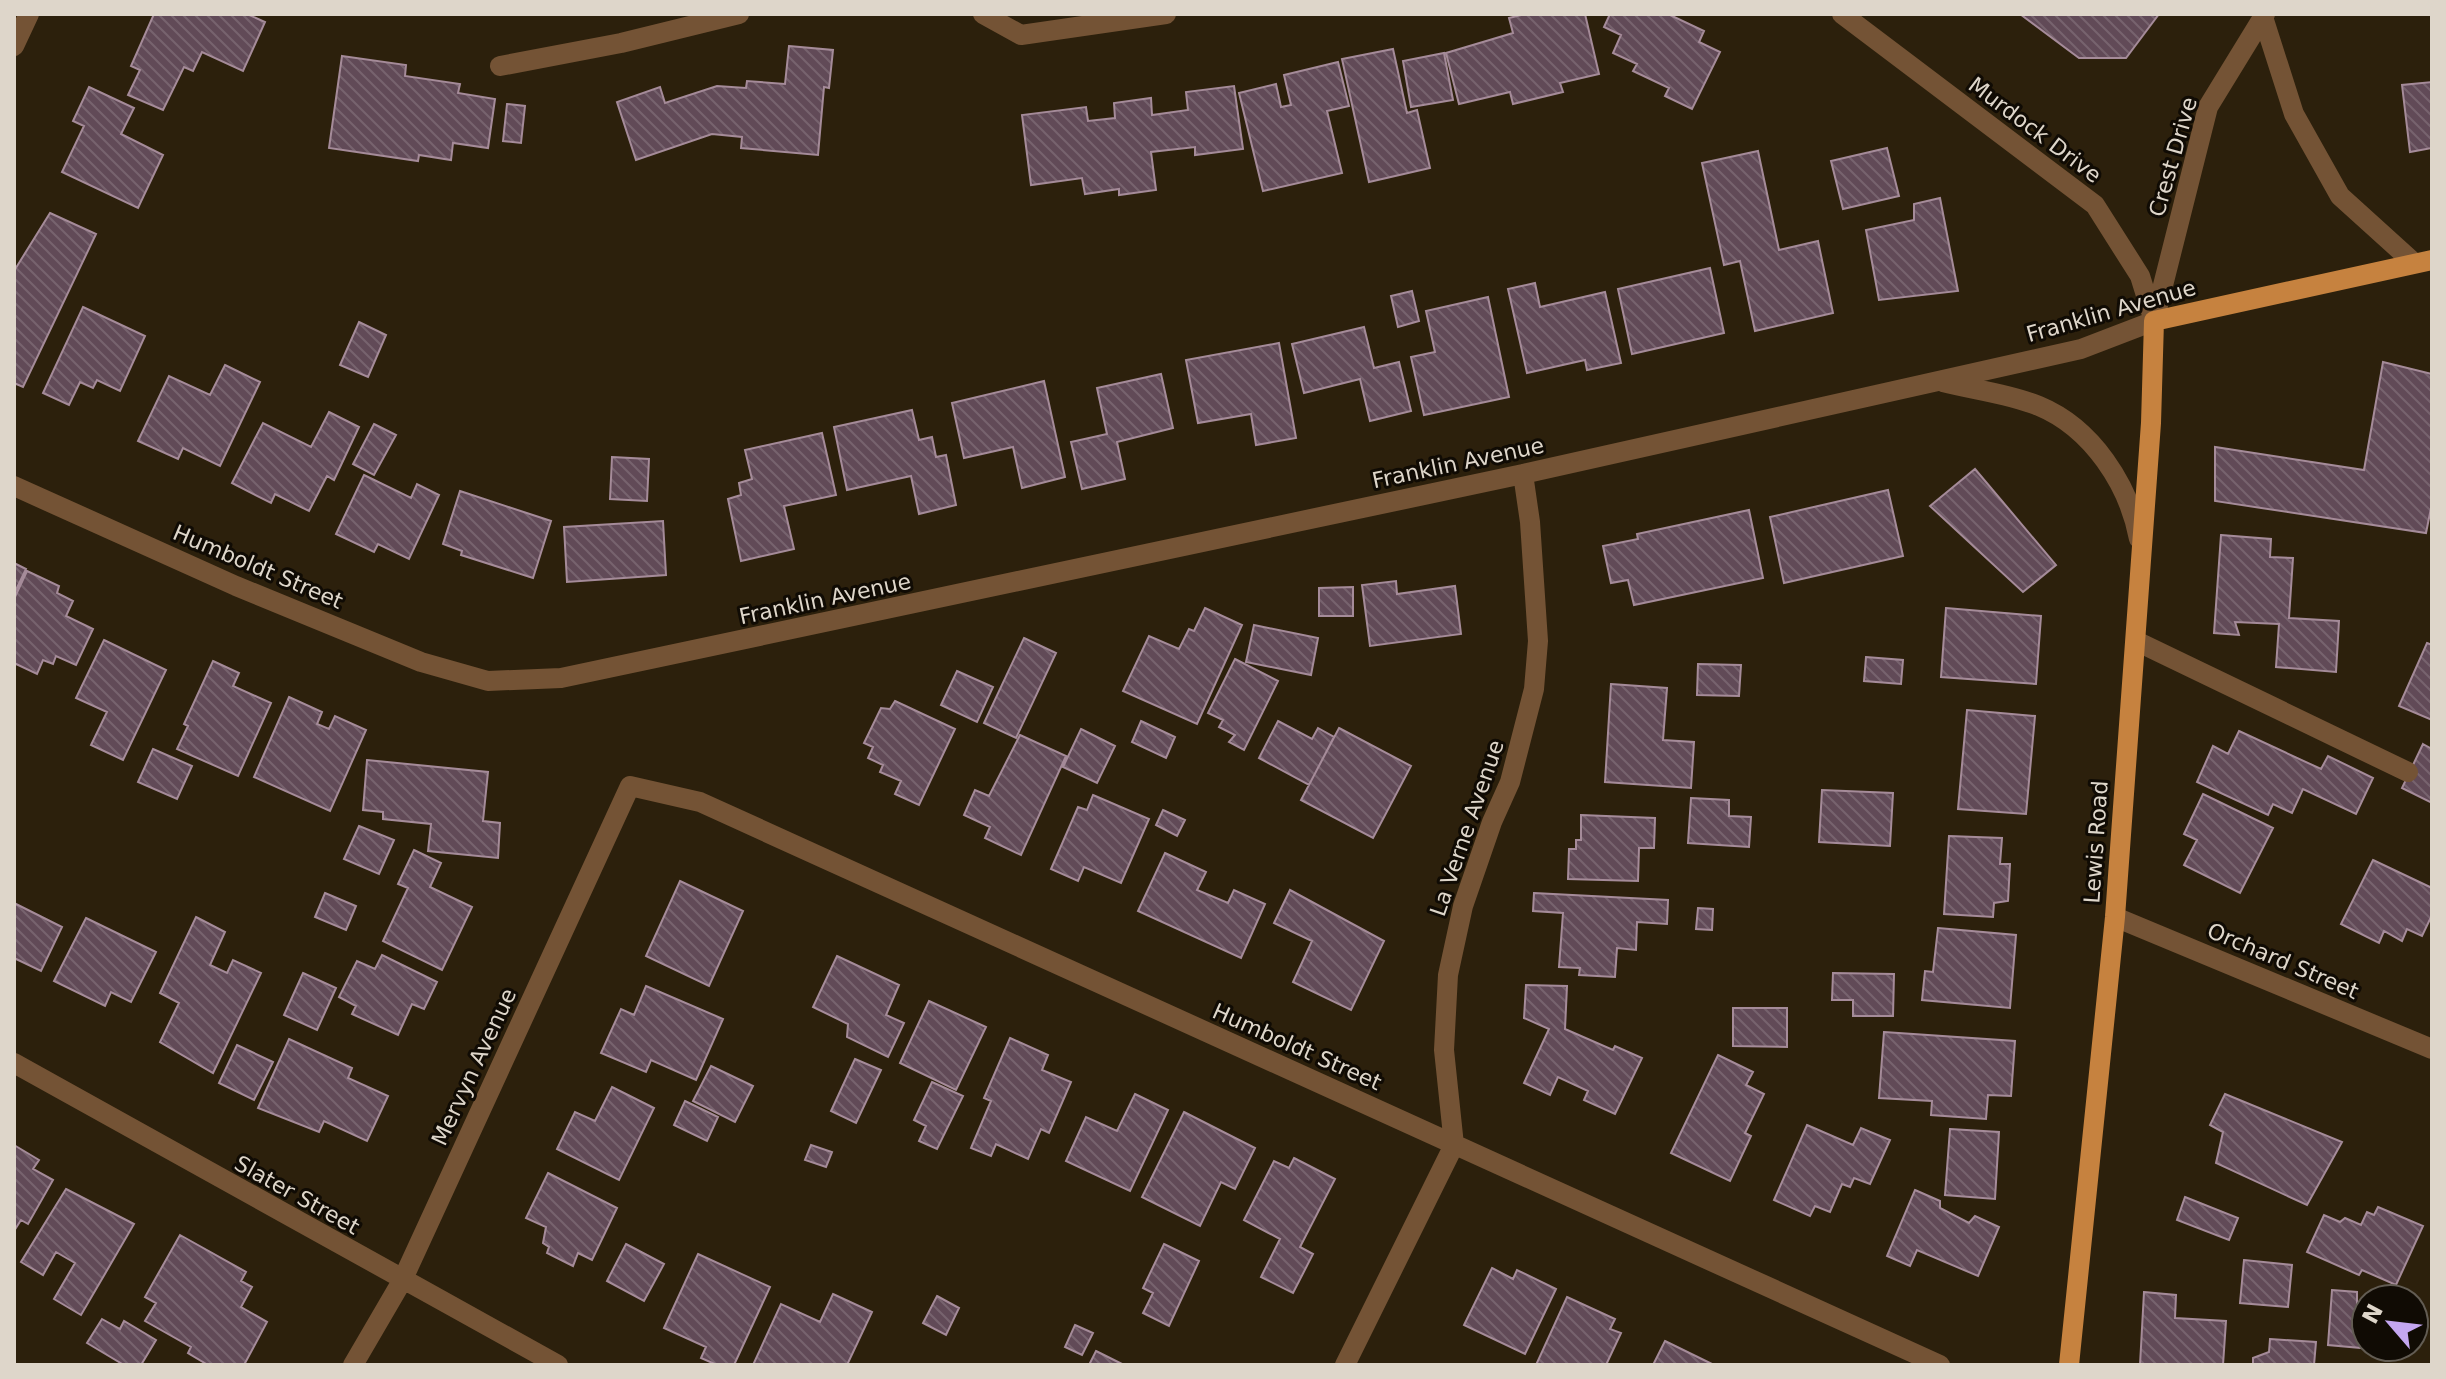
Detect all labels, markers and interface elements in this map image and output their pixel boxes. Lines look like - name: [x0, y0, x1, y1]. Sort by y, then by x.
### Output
- street label: Murdock Drive: [1964, 72, 2106, 188]
- street label: Crest Drive: [2144, 94, 2202, 220]
- street label: Franklin Avenue: [2023, 275, 2199, 347]
- street label: Franklin Avenue: [1370, 433, 1546, 493]
- street label: Humboldt Street: [169, 520, 347, 614]
- street label: Franklin Avenue: [737, 569, 913, 629]
- street label: La Verne Avenue: [1425, 737, 1509, 919]
- street label: Lewis Road: [2079, 780, 2113, 904]
- street label: Orchard Street: [2204, 918, 2363, 1004]
- street label: Mervyn Avenue: [427, 985, 521, 1149]
- street label: Humboldt Street: [1209, 999, 1386, 1096]
- street label: Slater Street: [230, 1150, 364, 1240]
- north arrow: [2350, 1283, 2430, 1363]
- text: N: [2357, 1300, 2388, 1328]

